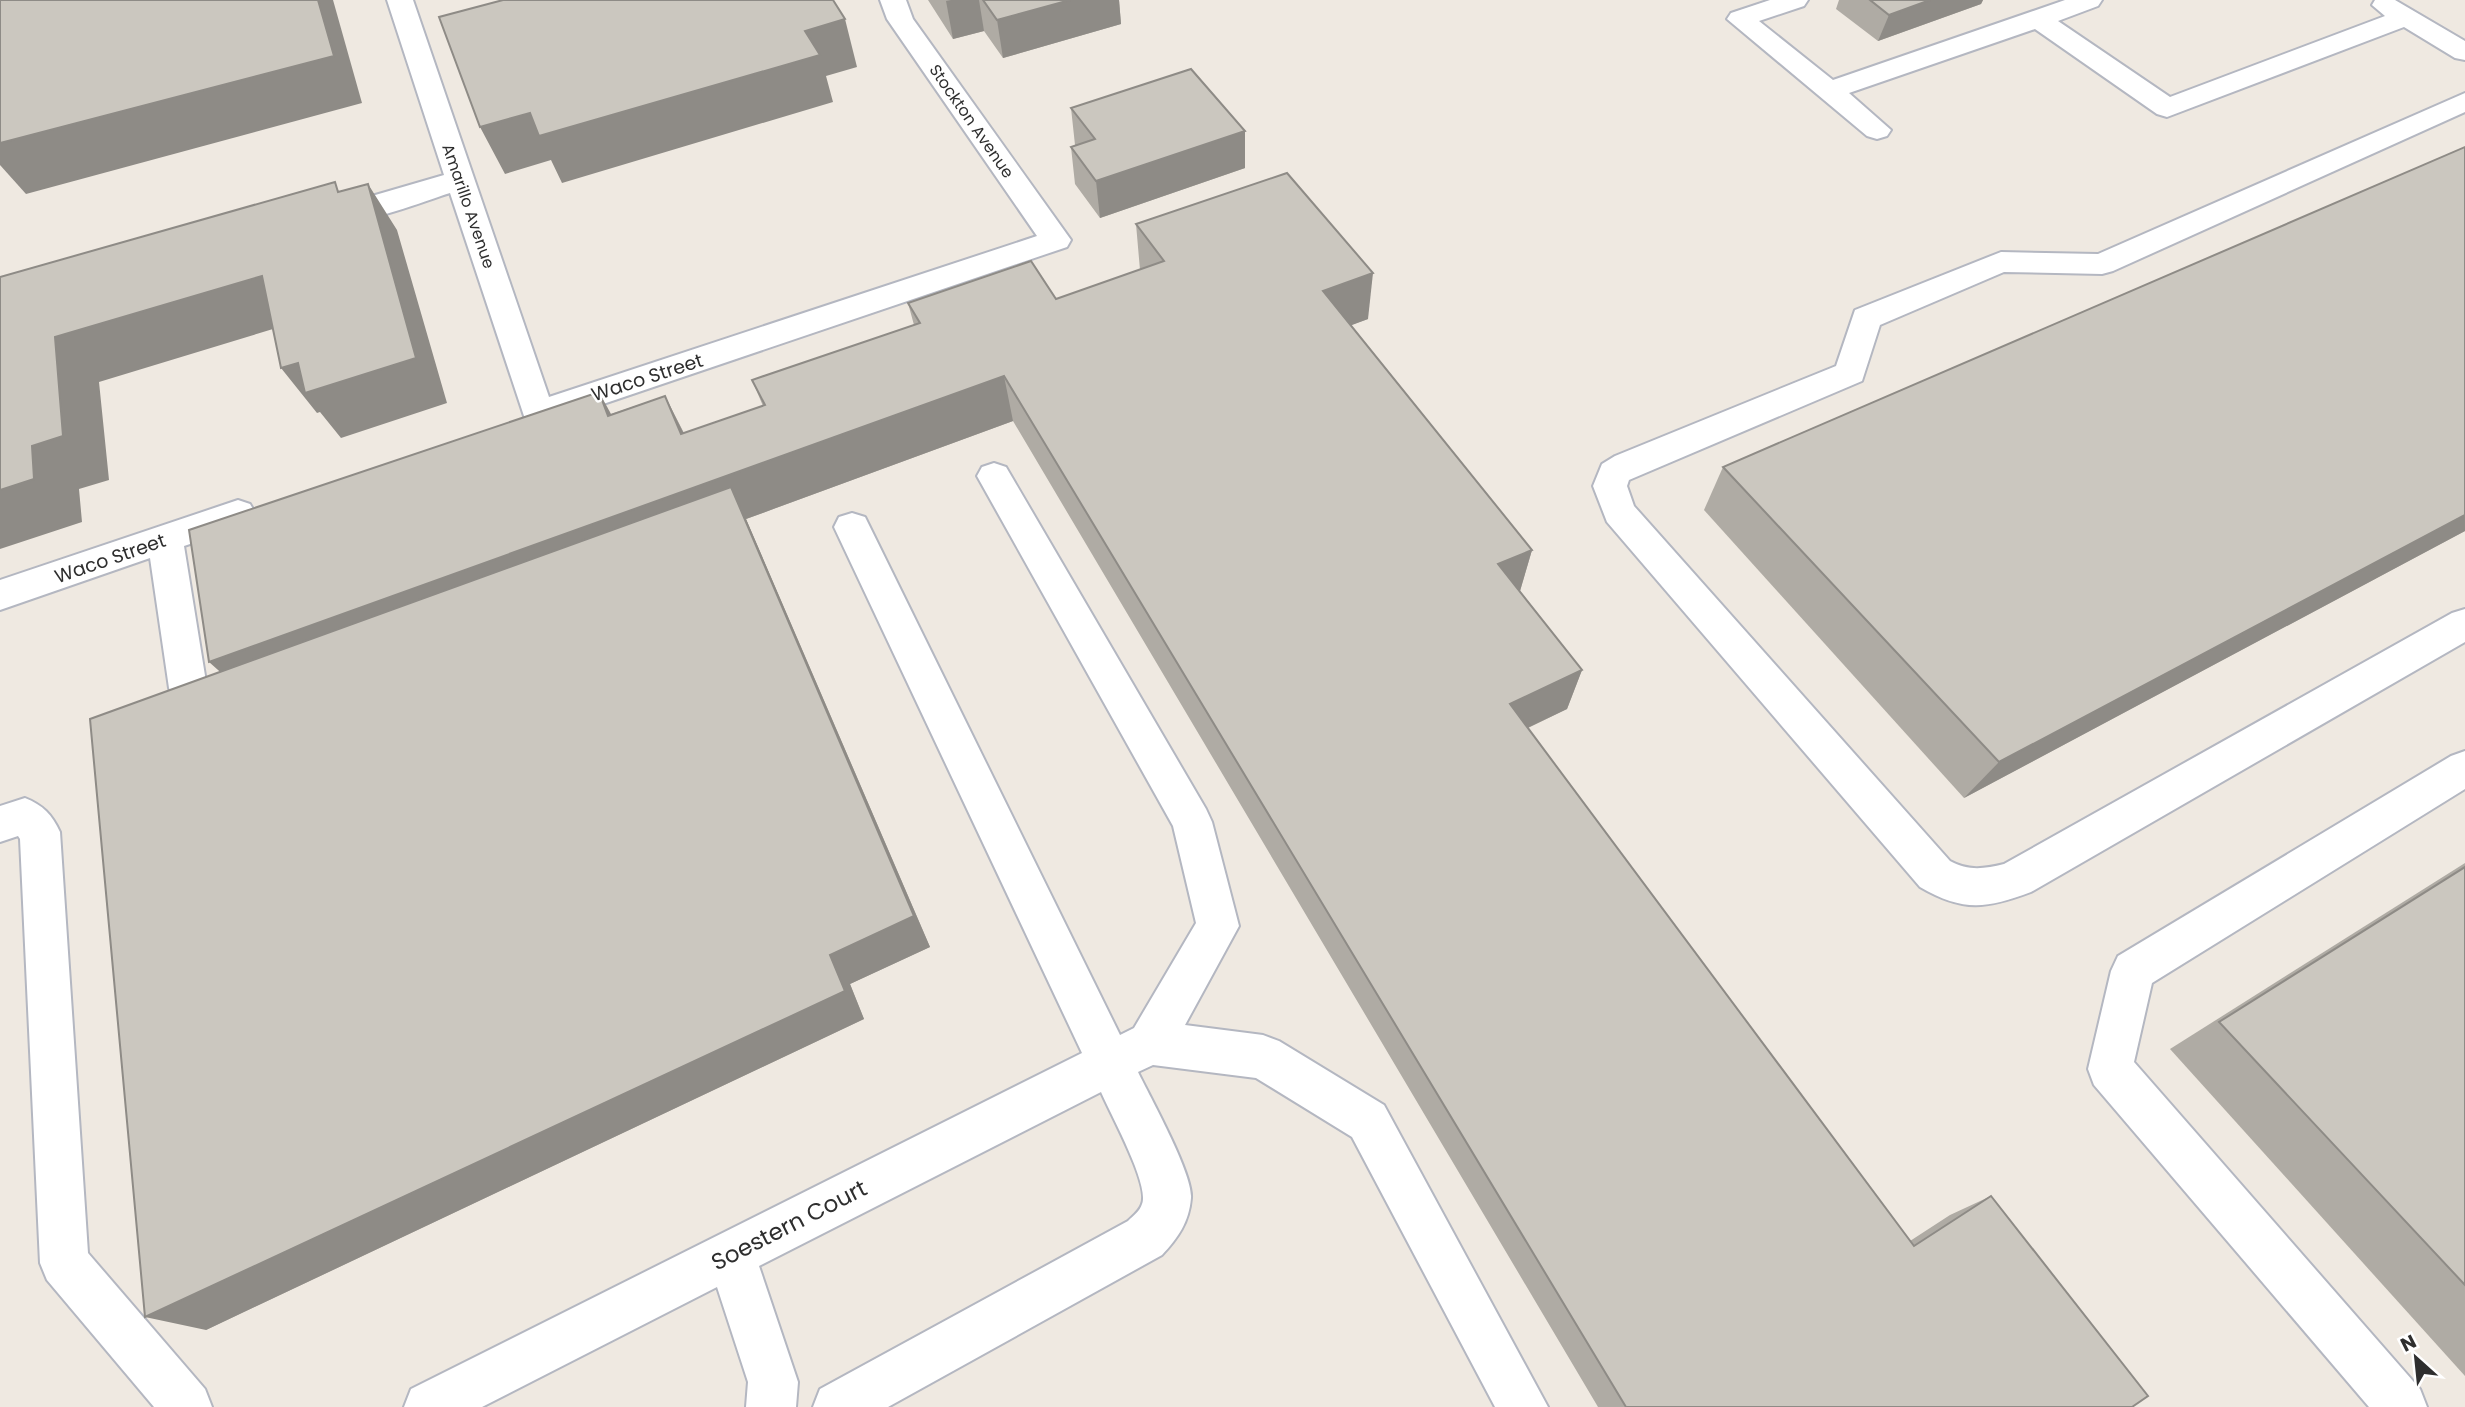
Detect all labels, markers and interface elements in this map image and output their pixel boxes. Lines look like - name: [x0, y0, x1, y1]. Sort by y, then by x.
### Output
- street label: Stockton Avenue: [924, 60, 1020, 183]
- street label: Amarillo Avenue: [436, 141, 501, 272]
- street label: Waco Street: [588, 347, 706, 408]
- street label: Waco Street: [51, 527, 169, 590]
- street label: Soestern Court: [706, 1172, 872, 1278]
- north arrow: [2381, 1323, 2451, 1393]
- text: N: [2396, 1328, 2421, 1359]

